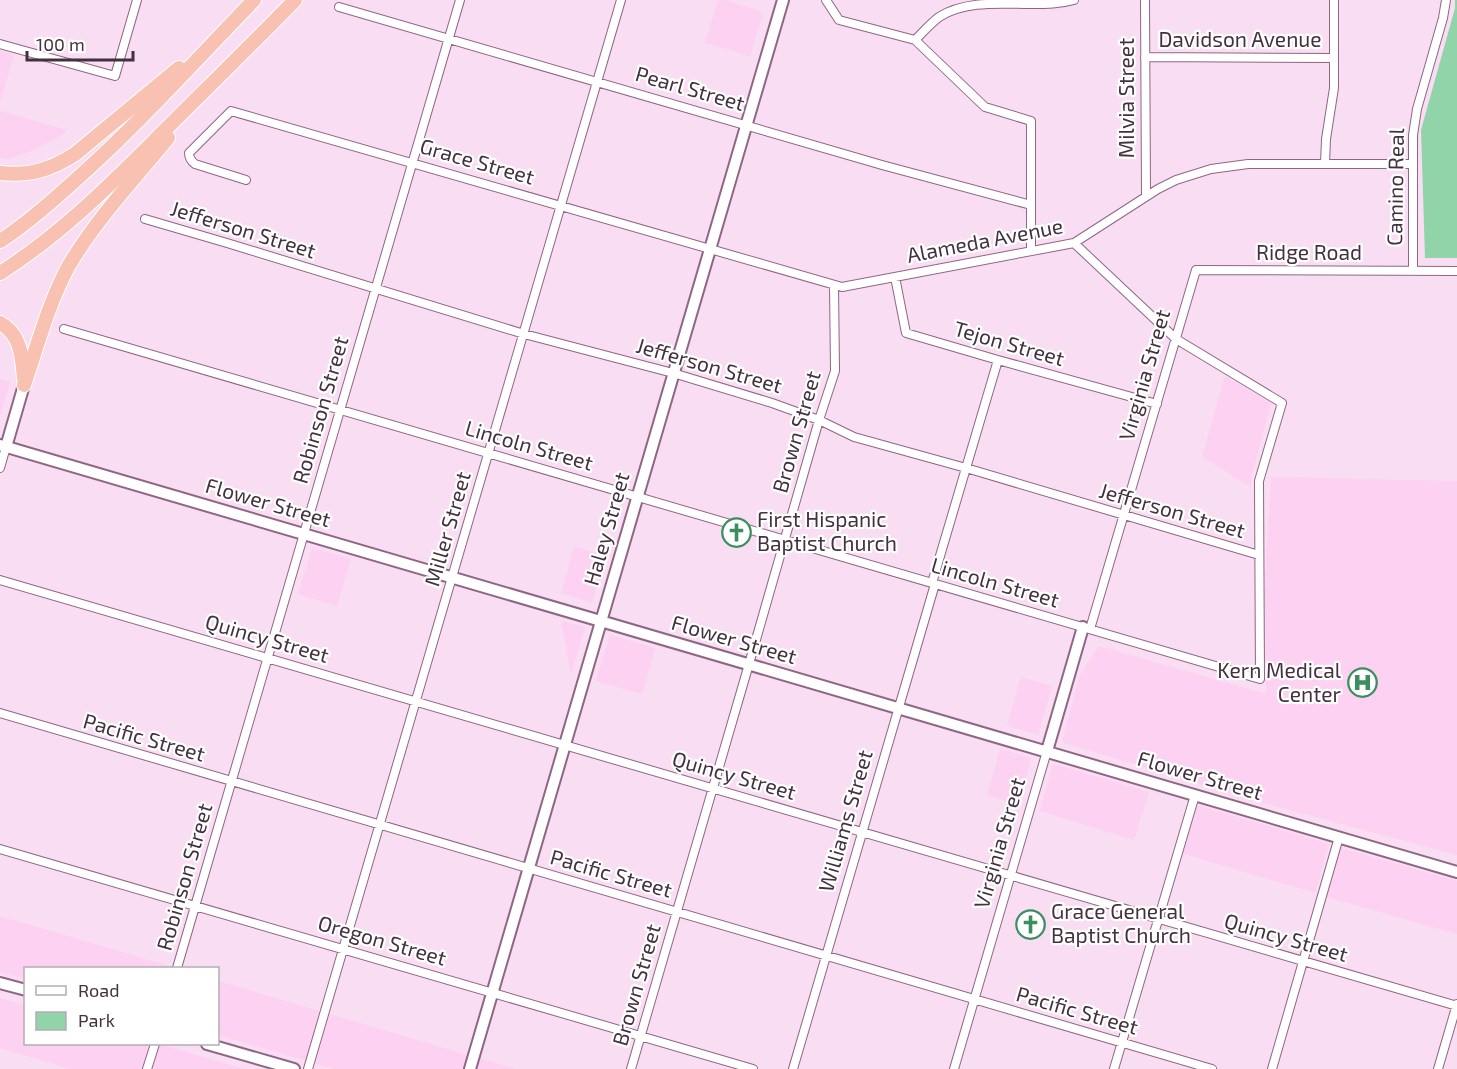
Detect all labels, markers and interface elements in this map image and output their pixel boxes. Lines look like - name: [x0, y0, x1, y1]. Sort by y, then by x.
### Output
- scale bar: [27, 24, 134, 62]
- street label: Davidson Avenue: [1158, 26, 1322, 51]
- text: 100 m: [36, 33, 85, 55]
- street label: Milvia Street: [1113, 38, 1138, 158]
- street label: Pearl Street: [633, 60, 748, 115]
- street label: Camino Real: [1381, 127, 1408, 246]
- street label: Grace Street: [417, 132, 537, 189]
- street label: Jefferson Street: [168, 195, 319, 263]
- street label: Alameda Avenue: [904, 212, 1065, 267]
- street label: Ridge Road: [1256, 239, 1362, 264]
- street label: Virginia Street: [1113, 306, 1174, 443]
- street label: Tejon Street: [951, 315, 1067, 371]
- street label: Jefferson Street: [634, 332, 785, 397]
- street label: Robinson Street: [287, 333, 353, 486]
- street label: Brown Street: [766, 368, 825, 495]
- street label: Lincoln Street: [463, 414, 596, 475]
- street label: Miller Street: [418, 468, 475, 589]
- street label: Haley Street: [577, 469, 634, 588]
- street label: Flower Street: [203, 472, 334, 531]
- street label: Jefferson Street: [1097, 477, 1248, 542]
- place label: First Hispanic Baptist Church: [757, 506, 897, 555]
- church icon: First Hispanic Baptist Church: [720, 516, 752, 548]
- street label: Lincoln Street: [929, 551, 1062, 612]
- street label: Quincy Street: [202, 608, 332, 668]
- street label: Flower Street: [669, 609, 800, 668]
- place label: Kern Medical Center: [1217, 657, 1342, 706]
- hospital icon: Kern Medical Center: [1346, 667, 1378, 699]
- street label: Pacific Street: [81, 707, 208, 766]
- street label: Quincy Street: [669, 745, 799, 805]
- street label: Flower Street: [1135, 745, 1266, 804]
- street label: Williams Street: [812, 747, 877, 894]
- street label: Virginia Street: [968, 774, 1029, 911]
- street label: Robinson Street: [151, 800, 217, 953]
- street label: Pacific Street: [548, 843, 675, 902]
- place label: Grace General Baptist Church: [1051, 898, 1191, 947]
- street label: Quincy Street: [1221, 907, 1351, 967]
- church icon: Grace General Baptist Church: [1014, 908, 1046, 940]
- street label: Oregon Street: [315, 909, 449, 970]
- street label: Brown Street: [606, 921, 665, 1048]
- legend: [24, 967, 219, 1045]
- text: Road: [78, 979, 119, 1001]
- street label: Pacific Street: [1014, 980, 1141, 1039]
- text: Park: [78, 1009, 115, 1031]

